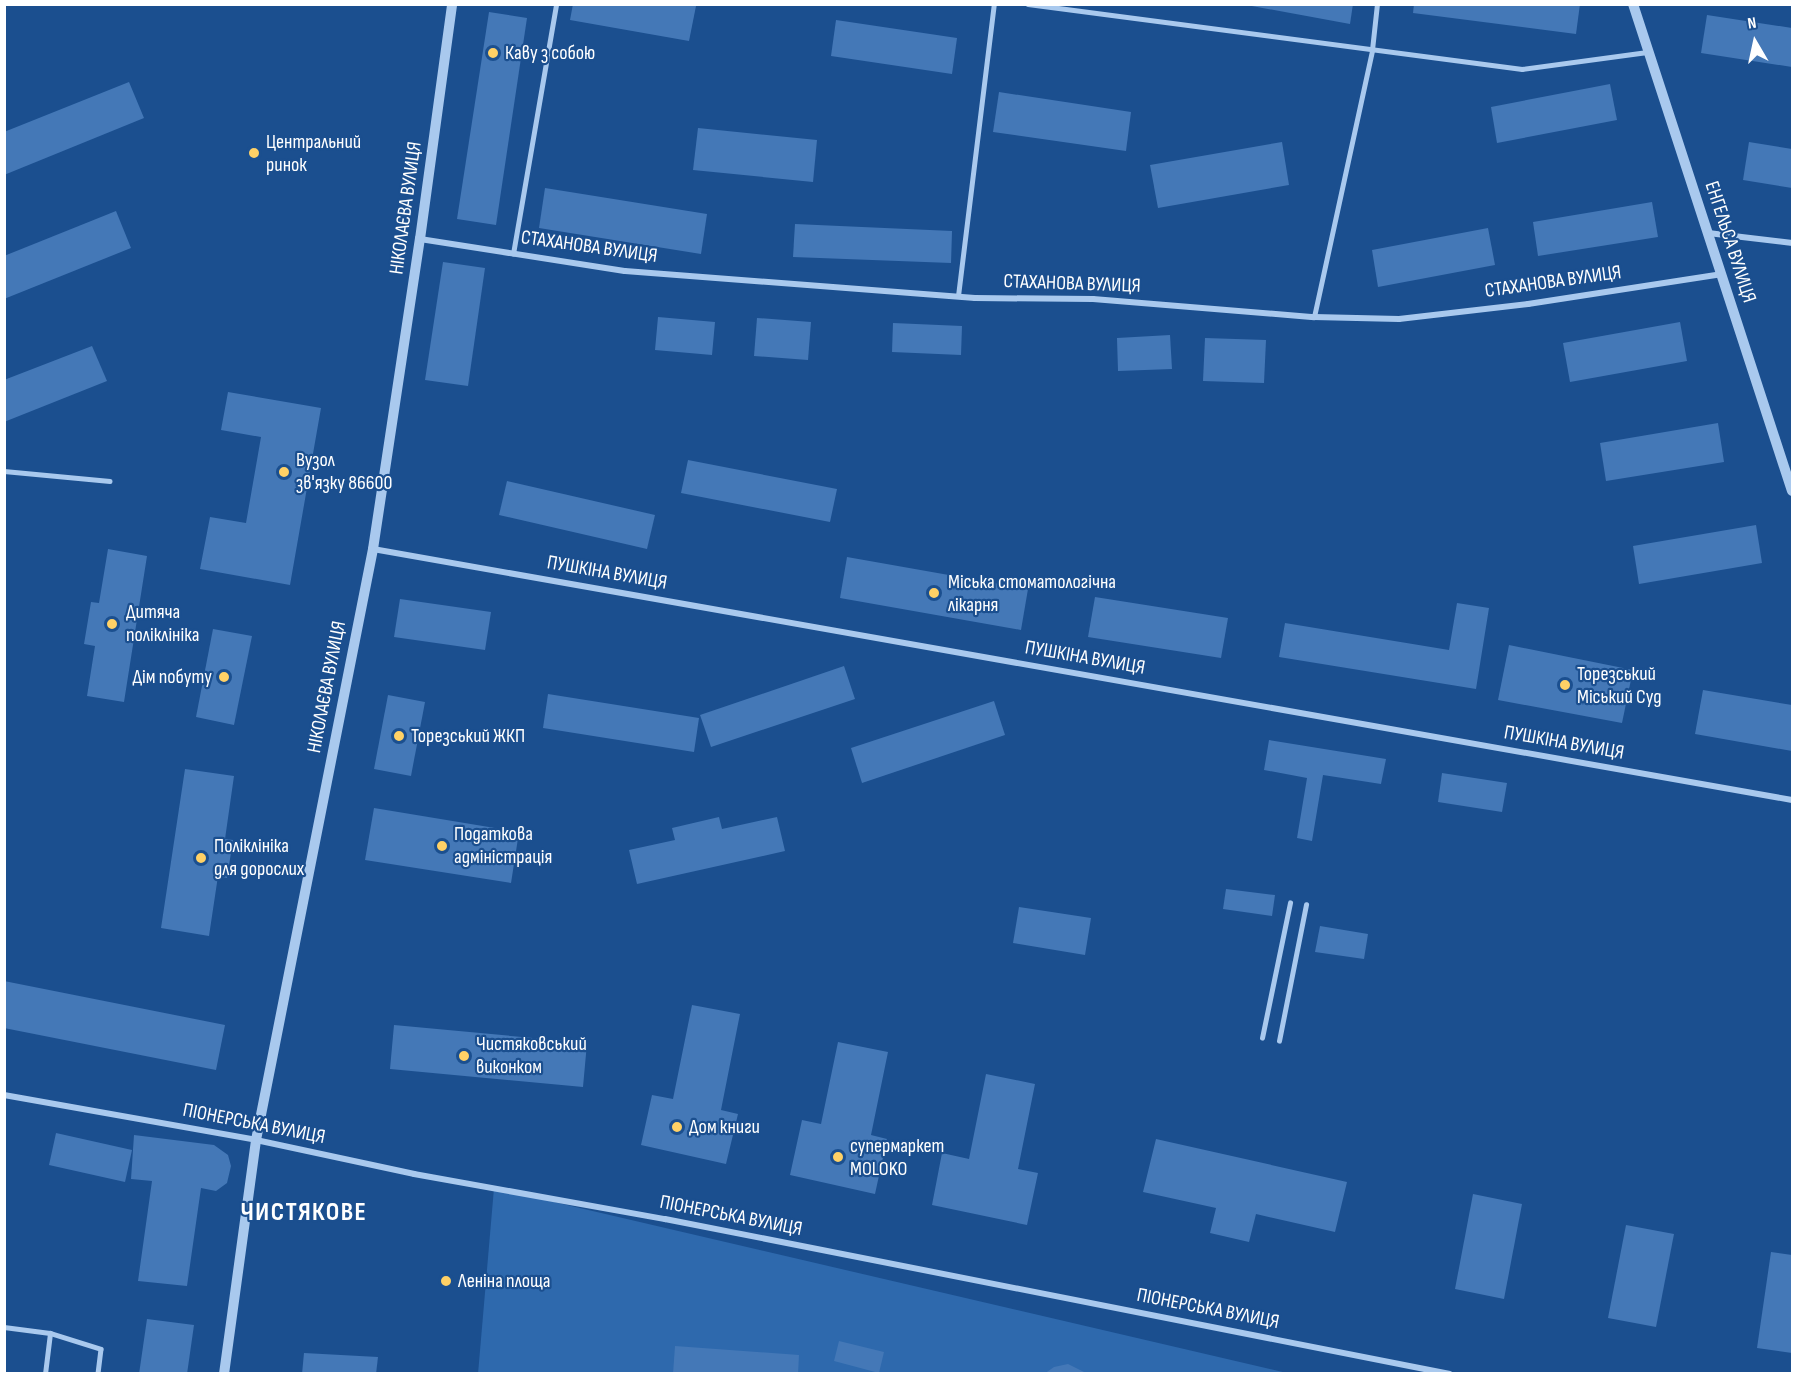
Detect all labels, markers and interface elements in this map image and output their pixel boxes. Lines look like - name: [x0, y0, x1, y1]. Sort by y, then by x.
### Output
- north arrow: [1725, 12, 1785, 72]
- text: N: [1746, 14, 1758, 34]
- place label: Каву з собою: [505, 41, 595, 65]
- marker: Каву з собою: [486, 46, 500, 60]
- place label: Центральний ринок: [266, 130, 361, 177]
- street label: НІКОЛАЄВА ВУЛИЦЯ: [385, 140, 427, 276]
- marker: Центральний ринок: [247, 146, 261, 160]
- street label: ЕНГЕЛЬСА ВУЛИЦЯ: [1699, 178, 1761, 306]
- street label: СТАХАНОВА ВУЛИЦЯ: [519, 226, 659, 268]
- street label: СТАХАНОВА ВУЛИЦЯ: [1483, 261, 1623, 303]
- street label: СТАХАНОВА ВУЛИЦЯ: [1003, 270, 1141, 298]
- place label: Вузол зв'язку 86600: [296, 448, 392, 495]
- marker: Вузол зв'язку 86600: [277, 465, 291, 479]
- street label: ПУШКІНА ВУЛИЦЯ: [545, 551, 669, 595]
- place label: Міська стоматологічна лікарня: [948, 570, 1116, 617]
- marker: Міська стоматологічна лікарня: [925, 584, 943, 602]
- place label: Дитяча поліклініка: [126, 600, 199, 647]
- marker: Дитяча поліклініка: [103, 615, 121, 633]
- street label: НІКОЛАЄВА ВУЛИЦЯ: [302, 619, 352, 755]
- street label: ПУШКІНА ВУЛИЦЯ: [1023, 636, 1147, 680]
- place label: Торезський Міський Суд: [1577, 662, 1662, 709]
- place label: Дім побуту: [132, 665, 212, 689]
- marker: Дім побуту: [217, 670, 231, 684]
- marker: Торезський Міський Суд: [1558, 678, 1572, 692]
- street label: ПУШКІНА ВУЛИЦЯ: [1502, 721, 1626, 765]
- place label: Торезський ЖКП: [411, 724, 525, 748]
- marker: Торезський ЖКП: [392, 729, 406, 743]
- place label: Податкова адміністрація: [454, 822, 552, 869]
- place label: Поліклініка для дорослих: [214, 834, 304, 881]
- marker: Податкова адміністрація: [435, 839, 449, 853]
- marker: Поліклініка для дорослих: [192, 849, 210, 867]
- place label: Чистяковський виконком: [476, 1032, 587, 1079]
- marker: Чистяковський виконком: [457, 1049, 471, 1063]
- street label: ПІОНЕРСЬКА ВУЛИЦЯ: [181, 1098, 327, 1150]
- place label: Дом книги: [689, 1115, 760, 1139]
- marker: Дом книги: [670, 1120, 684, 1134]
- place label: супермаркет MOLOKO: [850, 1134, 944, 1181]
- marker: супермаркет MOLOKO: [831, 1150, 845, 1164]
- street label: ПІОНЕРСЬКА ВУЛИЦЯ: [658, 1190, 804, 1242]
- district label: ЧИСТЯКОВЕ: [241, 1197, 367, 1229]
- place label: Леніна площа: [458, 1269, 551, 1293]
- marker: Леніна площа: [439, 1274, 453, 1288]
- street label: ПІОНЕРСЬКА ВУЛИЦЯ: [1135, 1283, 1281, 1335]

